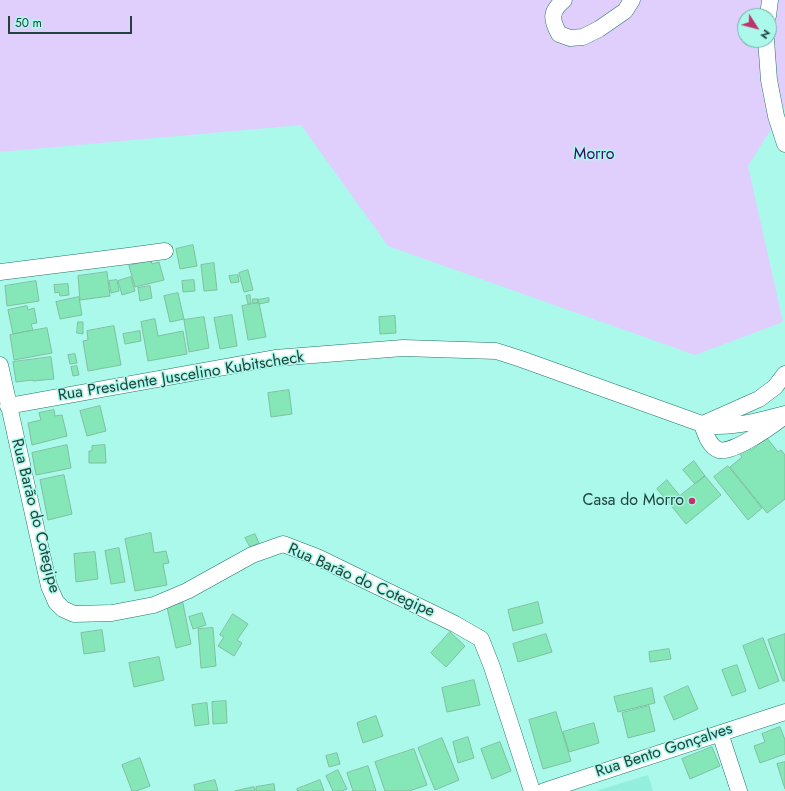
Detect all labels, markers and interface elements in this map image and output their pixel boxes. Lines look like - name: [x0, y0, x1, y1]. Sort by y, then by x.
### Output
- scale bar: [10, 8, 134, 34]
- north arrow: [737, 8, 777, 48]
- text: 50 m: [15, 14, 42, 32]
- text: N: [757, 26, 775, 43]
- park label: Morro: [573, 145, 615, 165]
- street label: Rua Presidente Juscelino Kubitscheck: [57, 348, 305, 406]
- street label: Rua Barão do Cotegipe: [7, 437, 63, 595]
- place label: Casa do Morro: [583, 491, 684, 511]
- marker: Casa do Morro: [687, 496, 697, 506]
- street label: Rua Barão do Cotegipe: [285, 540, 437, 622]
- street label: Rua Bento Gonçalves: [593, 720, 735, 782]

